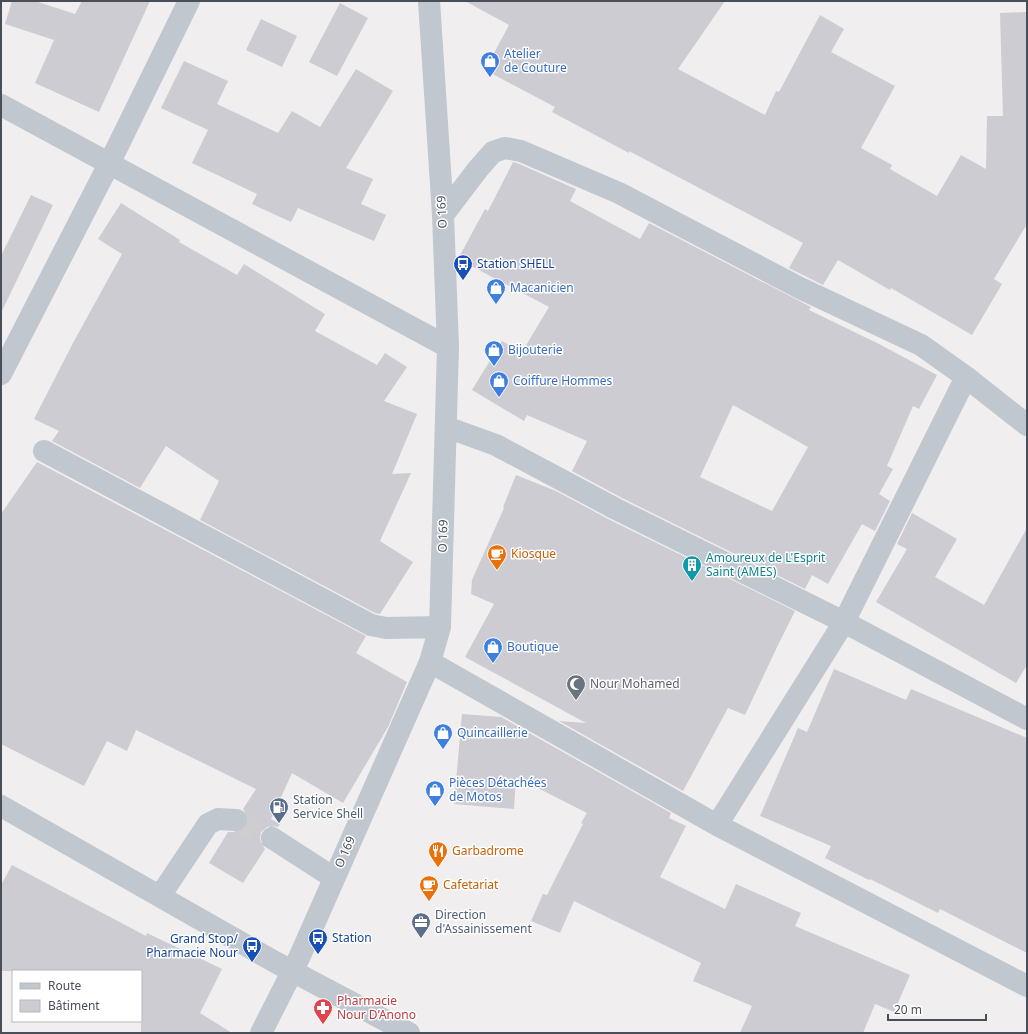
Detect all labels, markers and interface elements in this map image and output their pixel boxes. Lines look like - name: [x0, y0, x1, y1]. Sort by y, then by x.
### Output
- place label: Atelier de Couture: [504, 45, 567, 76]
- shop icon: Atelier de Couture: [479, 50, 501, 78]
- street label: O 169: [432, 195, 451, 229]
- bus stop icon: Station SHELL: [452, 253, 474, 281]
- place label: Station SHELL: [477, 255, 555, 272]
- shop icon: Macanicien: [485, 277, 507, 305]
- place label: Macanicien: [510, 279, 574, 296]
- shop icon: Bijouterie: [483, 339, 505, 367]
- place label: Bijouterie: [508, 341, 563, 358]
- shop icon: Coiffure Hommes: [488, 370, 510, 398]
- place label: Coiffure Hommes: [513, 372, 613, 389]
- street label: O 169: [433, 519, 452, 553]
- cafe icon: Kiosque: [486, 543, 508, 571]
- place label: Kiosque: [511, 545, 556, 562]
- place label: Amoureux de L'Esprit Saint (AMES): [706, 549, 826, 580]
- building icon: Amoureux de L'Esprit Saint (AMES): [681, 554, 703, 582]
- shop icon: Boutique: [482, 636, 504, 664]
- place label: Boutique: [507, 638, 559, 655]
- mosque icon: Nour Mohamed: [565, 673, 587, 701]
- place label: Nour Mohamed: [590, 675, 680, 692]
- shop icon: Quincaillerie: [432, 722, 454, 750]
- place label: Quincaillerie: [457, 724, 528, 741]
- place label: Pièces Détachées de Motos: [449, 774, 547, 805]
- shop icon: Pièces Détachées de Motos: [424, 779, 446, 807]
- place label: Station Service Shell: [293, 791, 363, 822]
- fuel station icon: Station Service Shell: [268, 796, 290, 824]
- street label: O 169: [330, 833, 359, 870]
- restaurant icon: Garbadrome: [427, 840, 449, 868]
- place label: Garbadrome: [452, 842, 524, 859]
- cafe icon: Cafetariat: [418, 874, 440, 902]
- place label: Cafetariat: [443, 876, 499, 893]
- place label: Direction d'Assainissement: [435, 906, 532, 937]
- office icon: Direction d'Assainissement: [410, 911, 432, 939]
- bus stop icon: Station: [307, 927, 329, 955]
- place label: Station: [332, 929, 372, 946]
- place label: Grand Stop/ Pharmacie Nour: [146, 930, 239, 961]
- bus stop icon: Grand Stop/ Pharmacie Nour: [241, 935, 263, 963]
- legend: [12, 970, 142, 1022]
- text: Route: [48, 977, 81, 994]
- place label: Pharmacie Nour D’Anono: [337, 992, 416, 1023]
- scale bar: [888, 996, 986, 1022]
- text: Bâtiment: [48, 997, 100, 1014]
- pharmacy icon: Pharmacie Nour D’Anono: [312, 997, 334, 1025]
- text: 20 m: [894, 1001, 922, 1018]

